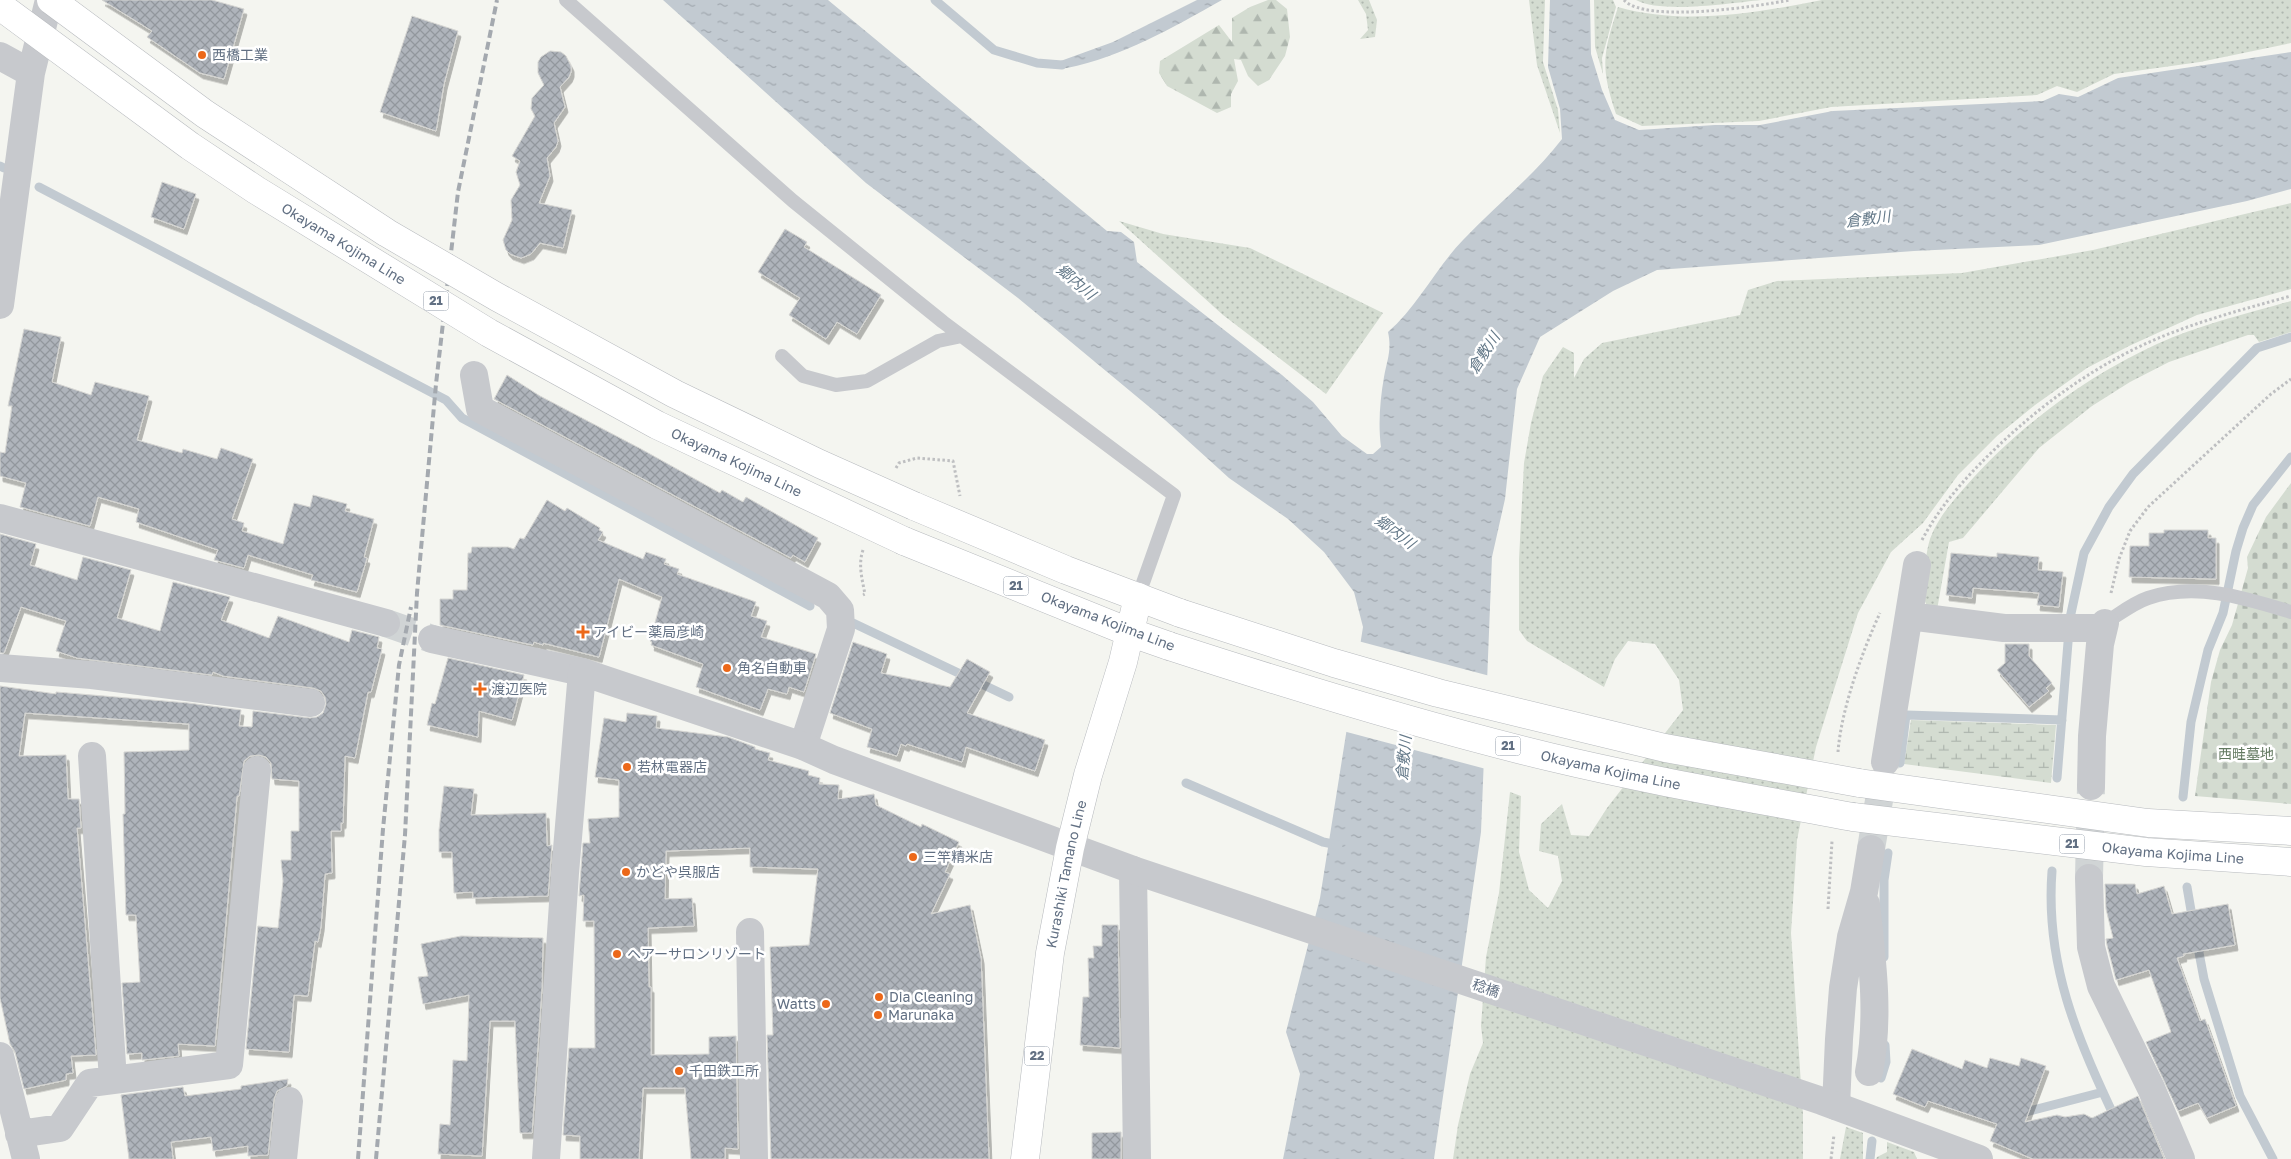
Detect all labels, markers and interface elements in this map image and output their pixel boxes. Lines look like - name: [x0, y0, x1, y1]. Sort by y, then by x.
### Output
- place label: 西橋工業: [212, 46, 268, 63]
- marker: 西橋工業: [196, 49, 208, 61]
- street label: Okayama Kojima Line: [279, 199, 409, 288]
- water label: 倉敷川: [1844, 206, 1893, 230]
- water label: 郷内川: [1054, 260, 1101, 304]
- road number: 21: [424, 292, 448, 310]
- water label: 倉敷川: [1463, 327, 1504, 376]
- street label: Okayama Kojima Line: [668, 424, 805, 500]
- water label: 郷内川: [1372, 510, 1421, 553]
- road number: 21: [1004, 576, 1028, 596]
- street label: Okayama Kojima Line: [1039, 587, 1178, 654]
- place label: アイビー薬局彦崎: [593, 623, 704, 640]
- marker: アイビー薬局彦崎: [577, 626, 589, 638]
- place label: 角名自動車: [737, 659, 807, 676]
- marker: 角名自動車: [721, 662, 733, 674]
- place label: 渡辺医院: [491, 680, 547, 697]
- marker: 渡辺医院: [473, 682, 487, 696]
- water label: 倉敷川: [1392, 733, 1414, 781]
- road number: 21: [1496, 736, 1520, 756]
- park label: 西畦墓地: [2218, 745, 2274, 762]
- street label: Okayama Kojima Line: [1539, 746, 1682, 793]
- place label: 若林電器店: [637, 758, 707, 775]
- marker: 若林電器店: [621, 761, 633, 773]
- street label: Kurashiki Tamano Line: [1042, 798, 1089, 950]
- road number: 21: [2060, 834, 2084, 854]
- street label: Okayama Kojima Line: [2101, 838, 2245, 867]
- place label: 三竿精米店: [923, 848, 993, 865]
- marker: 三竿精米店: [907, 851, 919, 863]
- place label: かどや呉服店: [636, 863, 720, 880]
- marker: かどや呉服店: [620, 866, 632, 878]
- place label: ヘアーサロンリゾート: [627, 945, 766, 962]
- marker: ヘアーサロンリゾート: [611, 948, 623, 960]
- street label: 稔橋: [1470, 975, 1502, 1000]
- place label: Dia Cleaning: [889, 988, 973, 1005]
- marker: Dia Cleaning: [873, 991, 885, 1003]
- place label: Watts: [777, 995, 816, 1012]
- marker: Watts: [820, 998, 832, 1010]
- place label: Marunaka: [888, 1006, 954, 1023]
- marker: Marunaka: [872, 1009, 884, 1021]
- road number: 22: [1024, 1046, 1050, 1066]
- place label: 千田鉄工所: [689, 1062, 759, 1079]
- marker: 千田鉄工所: [673, 1065, 685, 1077]

